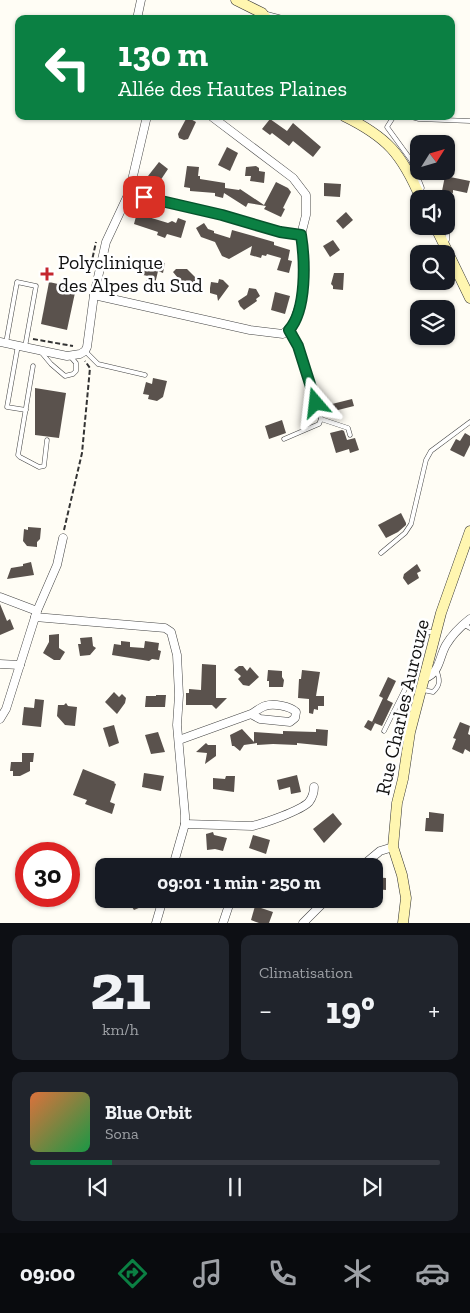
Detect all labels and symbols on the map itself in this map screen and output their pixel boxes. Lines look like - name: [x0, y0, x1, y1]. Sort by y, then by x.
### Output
- north arrow: [410, 135, 455, 180]
- pin: [123, 176, 165, 218]
- place label: Polyclinique des Alpes du Sud: [58, 250, 203, 297]
- marker: Polyclinique des Alpes du Sud: [40, 267, 54, 281]
- position arrow: [289, 376, 341, 428]
- street label: Rue Charles Aurouze: [370, 617, 434, 797]
- speed limit sign: 30: [15, 842, 80, 907]

